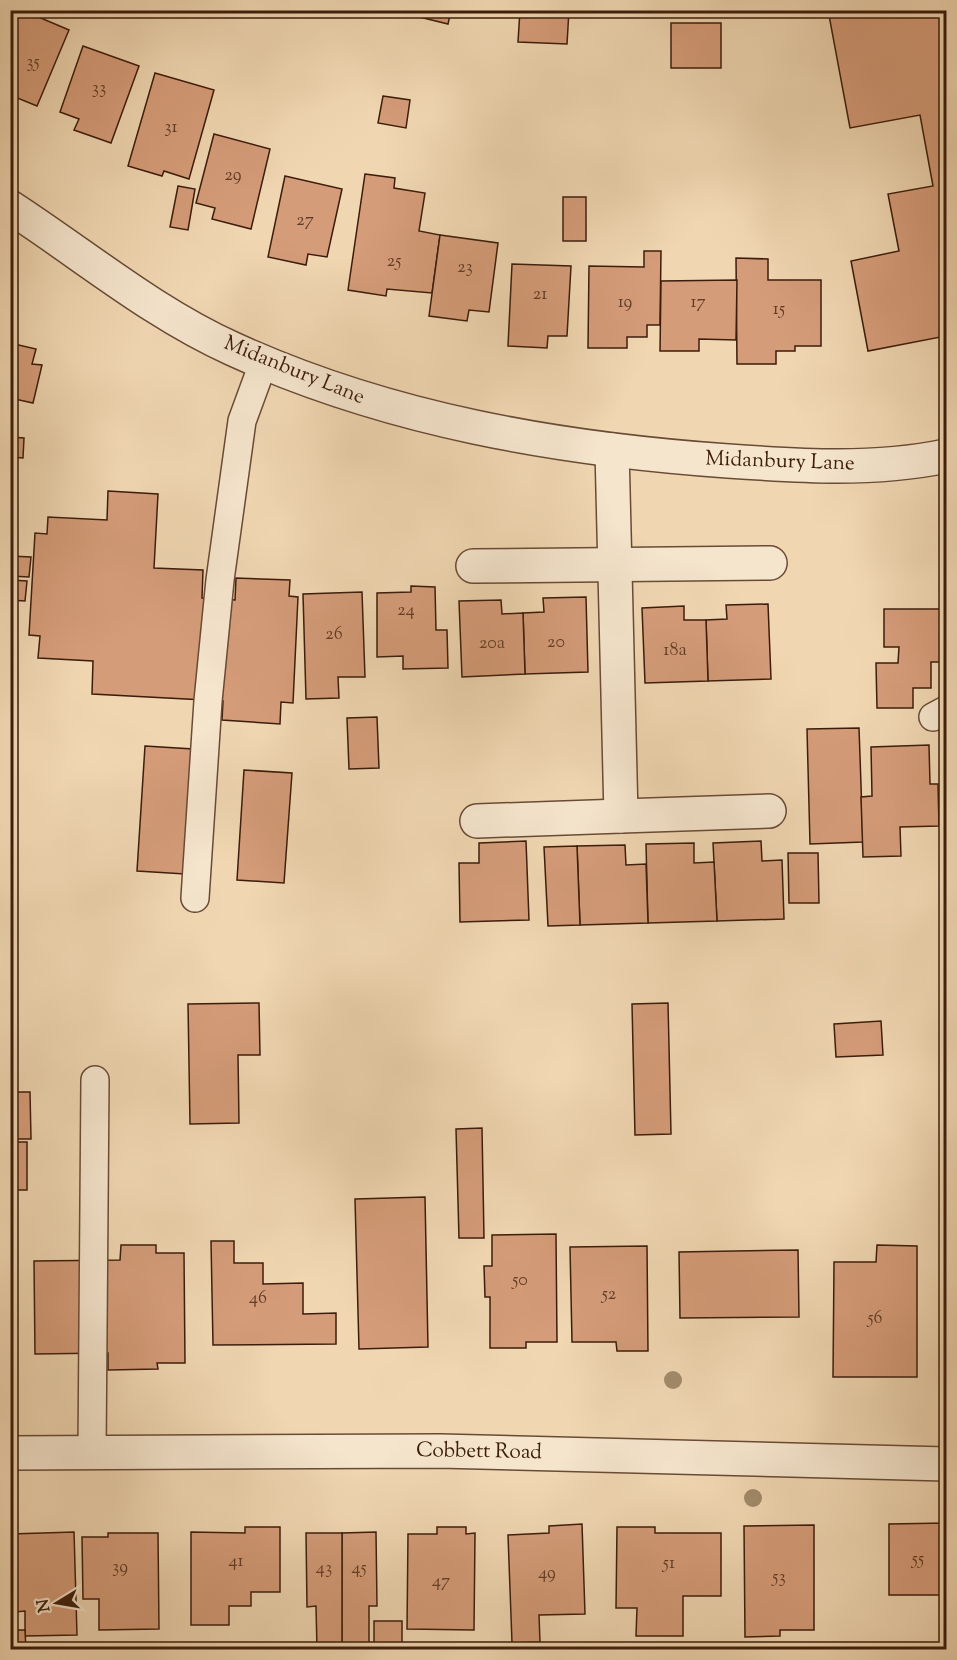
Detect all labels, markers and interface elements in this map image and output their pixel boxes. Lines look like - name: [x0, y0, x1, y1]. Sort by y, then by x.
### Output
- house number: 35: [26, 50, 40, 76]
- house number: 33: [92, 76, 106, 102]
- house number: 31: [164, 115, 178, 141]
- house number: 29: [224, 163, 242, 189]
- house number: 27: [296, 208, 314, 234]
- house number: 25: [387, 249, 401, 275]
- house number: 23: [457, 255, 473, 281]
- house number: 21: [533, 282, 547, 308]
- house number: 19: [618, 290, 633, 316]
- house number: 17: [690, 290, 706, 316]
- house number: 15: [773, 297, 785, 323]
- street label: Midanbury Lane: [219, 329, 369, 413]
- street label: Midanbury Lane: [705, 444, 855, 480]
- house number: 24: [397, 598, 415, 624]
- house number: 26: [325, 622, 343, 648]
- house number: 20: [547, 630, 565, 656]
- house number: 20a: [479, 631, 505, 657]
- house number: 18a: [663, 638, 687, 664]
- house number: 50: [511, 1268, 528, 1294]
- house number: 52: [601, 1282, 617, 1308]
- house number: 46: [249, 1286, 267, 1312]
- house number: 56: [866, 1306, 883, 1332]
- street label: Cobbett Road: [416, 1436, 542, 1468]
- house number: 55: [911, 1547, 924, 1573]
- house number: 41: [228, 1549, 244, 1575]
- house number: 51: [662, 1551, 675, 1577]
- house number: 39: [112, 1555, 128, 1581]
- house number: 43: [316, 1556, 332, 1582]
- house number: 45: [351, 1556, 367, 1582]
- house number: 49: [538, 1561, 556, 1587]
- house number: 53: [771, 1565, 786, 1591]
- house number: 47: [432, 1569, 450, 1595]
- north arrow: [27, 1573, 87, 1633]
- text: N: [32, 1597, 57, 1614]

